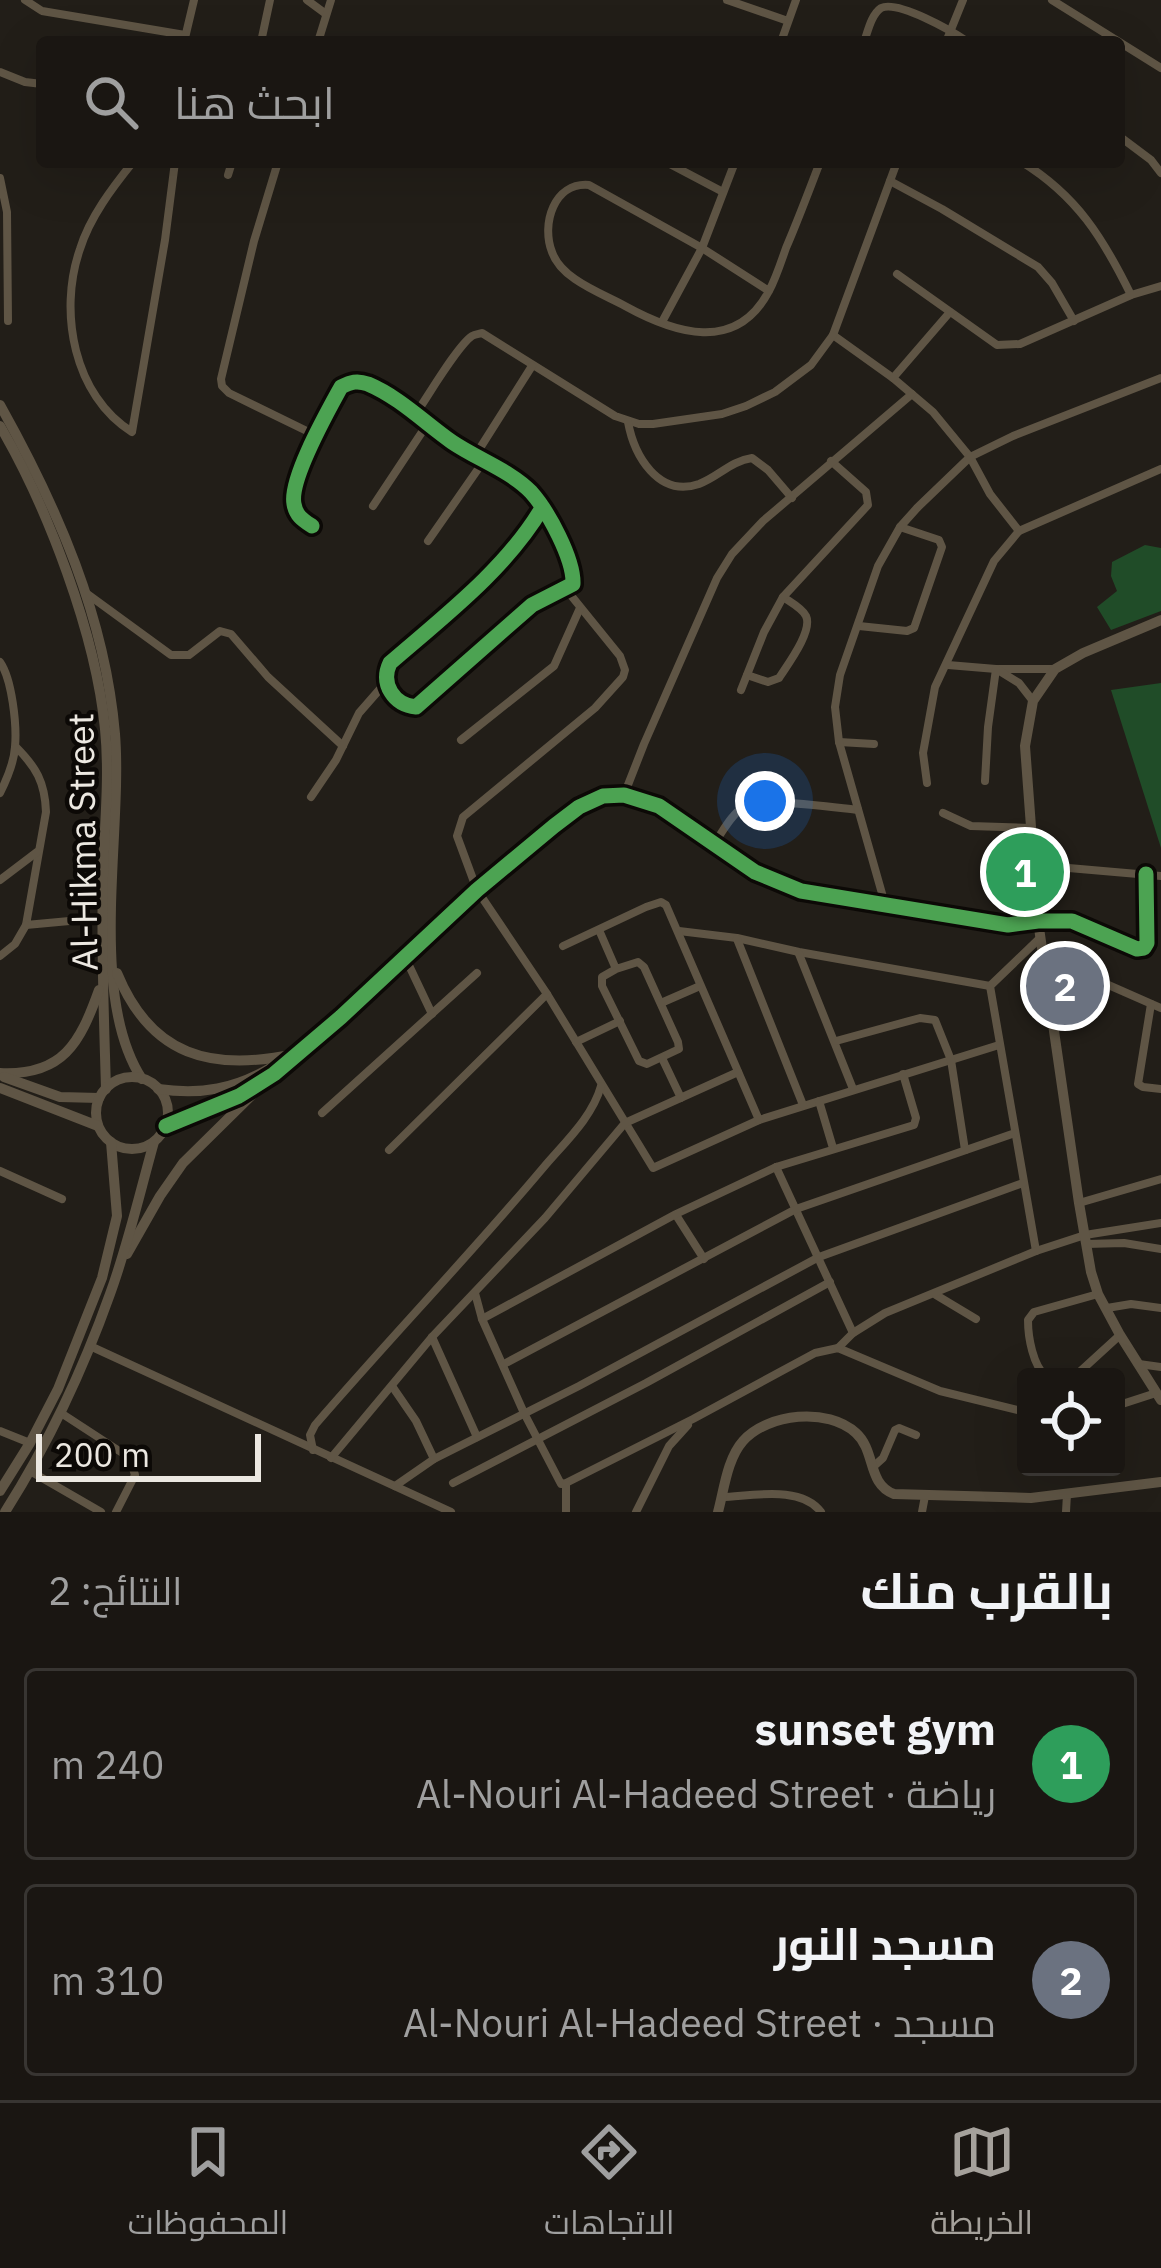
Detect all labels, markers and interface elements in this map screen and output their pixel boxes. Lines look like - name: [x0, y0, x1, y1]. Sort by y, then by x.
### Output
- search box: [36, 36, 1125, 168]
- icon: search: [78, 69, 144, 135]
- text: ابحث هنا: [174, 73, 335, 131]
- street label: Al-Hikma Street: [56, 713, 108, 971]
- your location: [735, 771, 795, 831]
- pin: 1: [986, 827, 1064, 917]
- pin: 2: [1026, 941, 1104, 1031]
- map controls: [1017, 1368, 1125, 1476]
- button: locate: [1017, 1368, 1125, 1476]
- scale bar: [36, 1428, 261, 1481]
- text: 200 m: [54, 1433, 150, 1476]
- text: بالقرب منك: [860, 1557, 1113, 1623]
- text: النتائج: 2: [48, 1565, 183, 1616]
- text: sunset gym: [755, 1699, 996, 1757]
- text: 240 m: [51, 1739, 164, 1790]
- text: 1: [1059, 1739, 1083, 1790]
- text: رياضة · Al-Nouri Al-Hadeed Street: [416, 1768, 996, 1819]
- text: مسجد النور: [774, 1914, 996, 1972]
- text: 310 m: [51, 1955, 164, 2006]
- text: 2: [1059, 1955, 1083, 2006]
- text: مسجد · Al-Nouri Al-Hadeed Street: [403, 1997, 996, 2048]
- tab: المحفوظات: [128, 2119, 288, 2253]
- tab: الاتجاهات: [544, 2119, 675, 2253]
- tab: الخريطة: [930, 2119, 1033, 2253]

